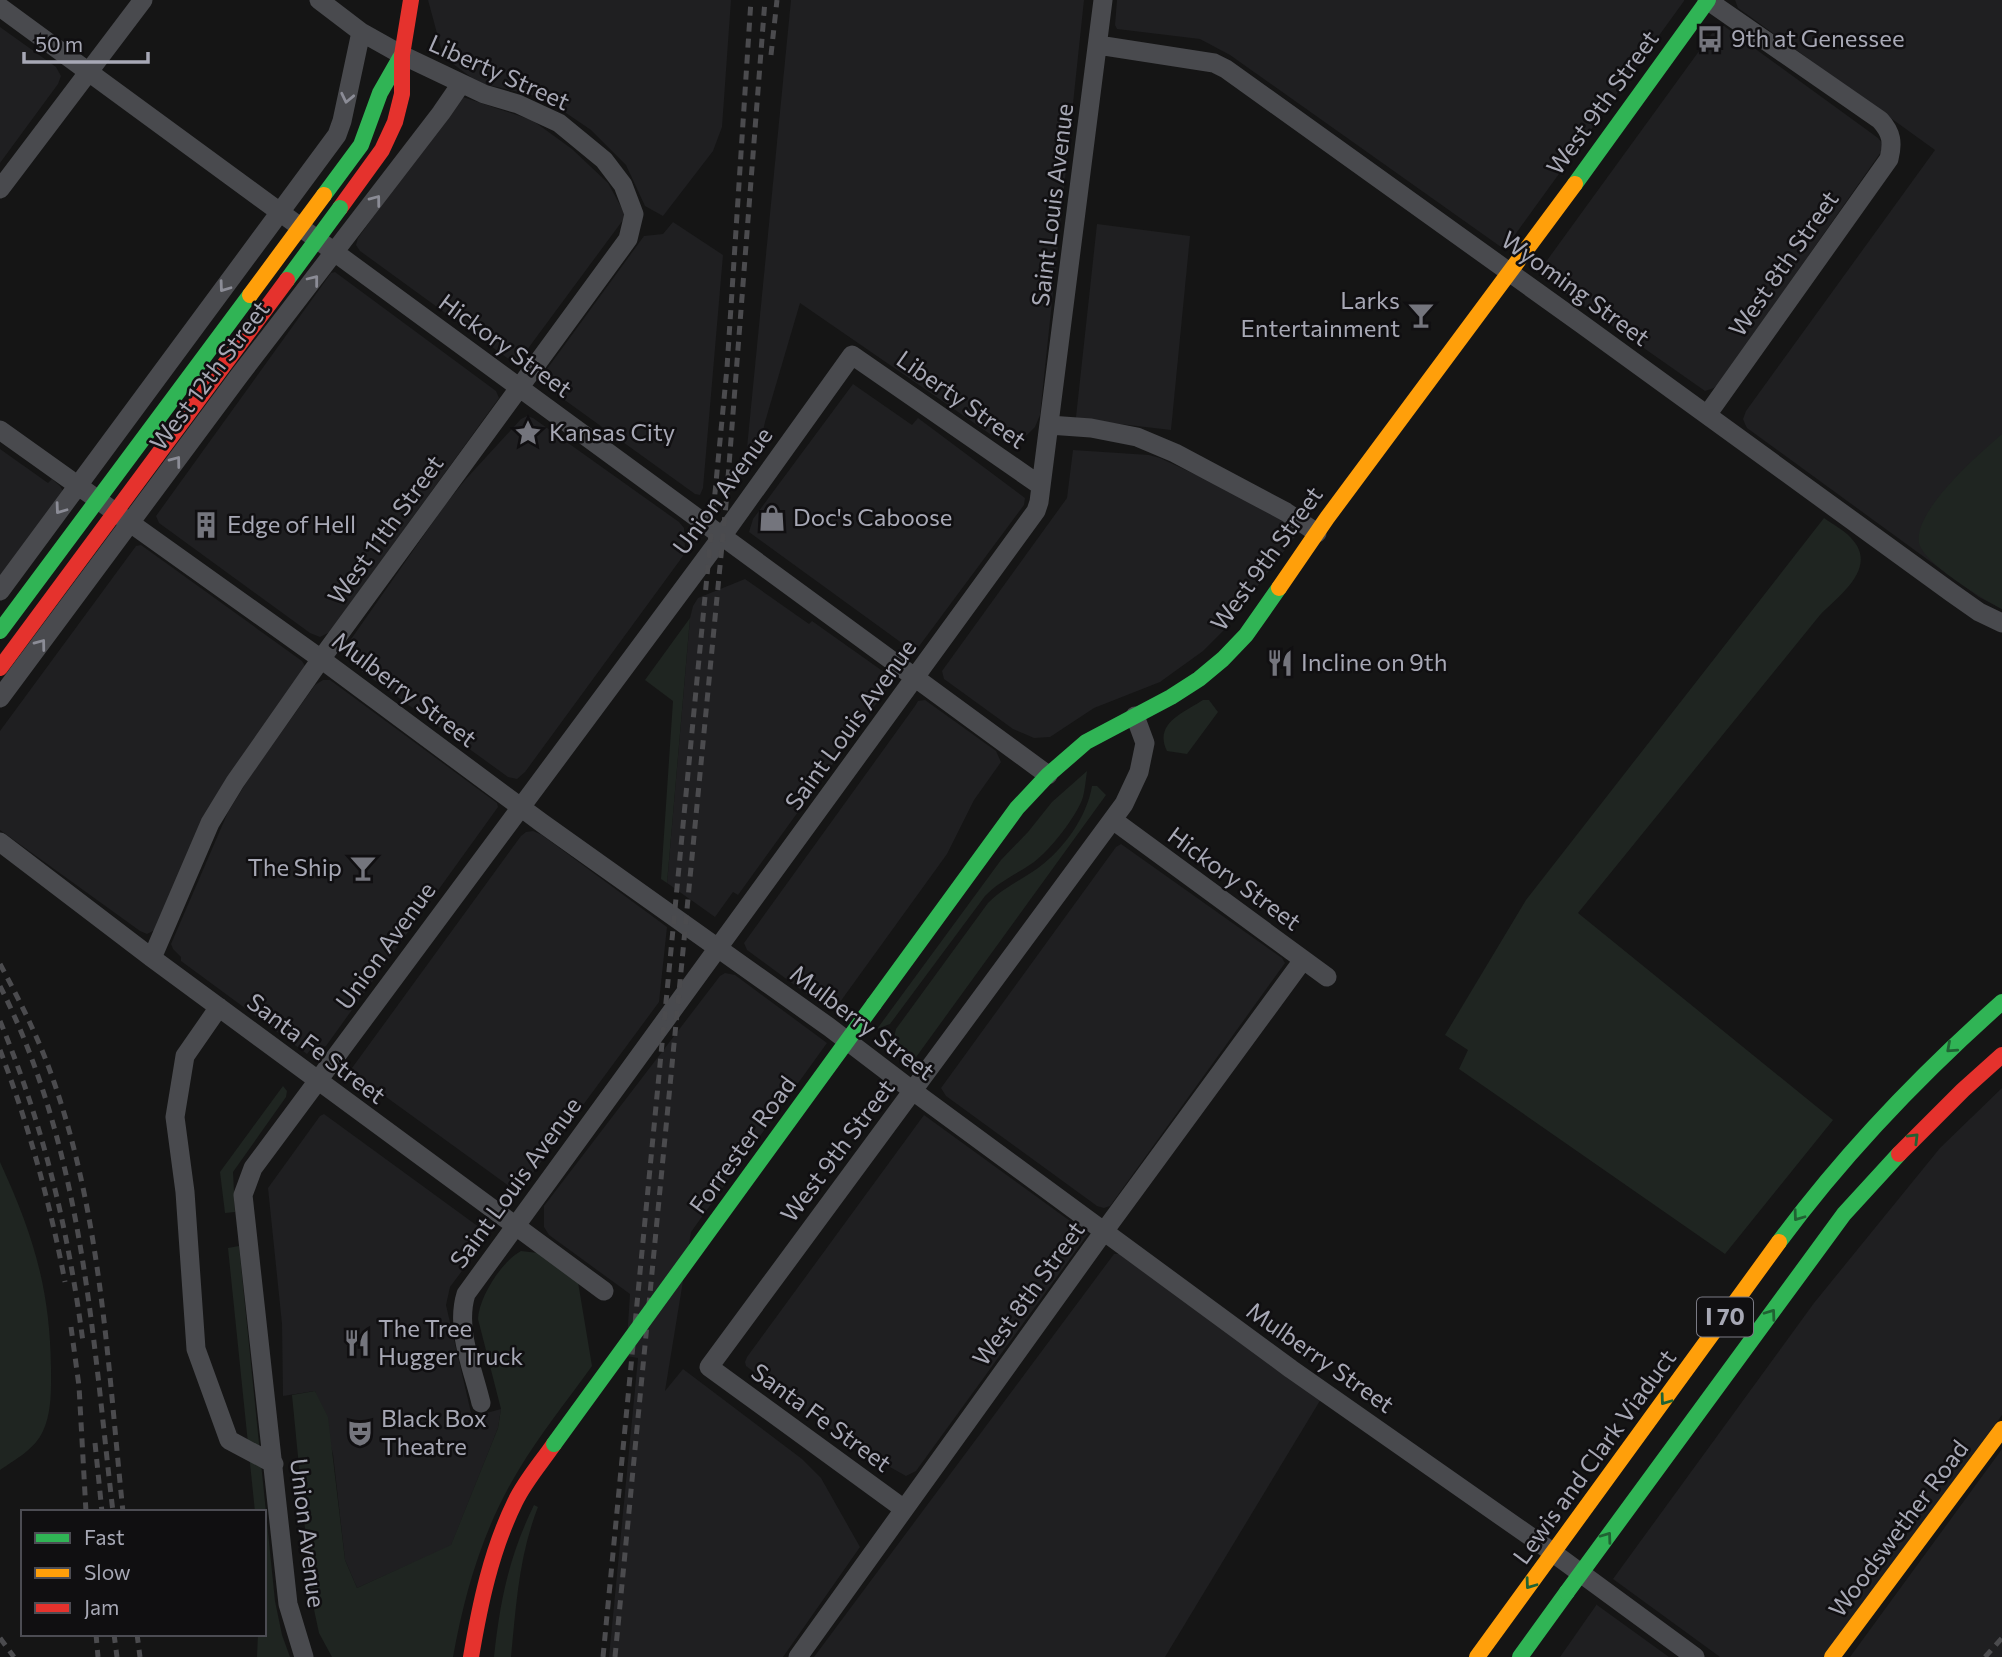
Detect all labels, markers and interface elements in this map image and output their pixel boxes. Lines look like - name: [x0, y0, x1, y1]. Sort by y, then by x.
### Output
- scale bar: [24, 21, 149, 65]
- place label: 9th at Genessee: [1731, 23, 1905, 52]
- street label: West 9th Street: [1540, 24, 1664, 180]
- bus stop icon: 9th at Genessee: [1695, 24, 1725, 54]
- street label: Liberty Street: [425, 28, 575, 116]
- text: 50 m: [35, 31, 83, 56]
- one-way arrow: [341, 92, 356, 104]
- street label: Saint Louis Avenue: [1025, 102, 1078, 308]
- street label: West 8th Street: [1722, 185, 1844, 342]
- one-way arrow: [367, 195, 380, 208]
- street label: Wyoming Street: [1496, 224, 1656, 351]
- one-way arrow: [306, 275, 319, 288]
- one-way arrow: [220, 279, 232, 292]
- place label: Larks Entertainment: [1241, 285, 1400, 342]
- street label: Hickory Street: [434, 287, 578, 403]
- street label: West 12th Street: [143, 294, 275, 456]
- bar icon: Larks Entertainment: [1406, 300, 1436, 330]
- street label: Liberty Street: [892, 344, 1032, 454]
- place label: Kansas City: [549, 417, 675, 446]
- place icon: Kansas City: [513, 418, 543, 448]
- street label: Union Avenue: [666, 421, 778, 559]
- street label: West 11th Street: [321, 449, 449, 609]
- one-way arrow: [168, 456, 180, 469]
- street label: West 9th Street: [1204, 480, 1328, 636]
- one-way arrow: [56, 502, 68, 514]
- place label: Doc's Caboose: [793, 502, 952, 531]
- shop icon: Doc's Caboose: [757, 503, 787, 533]
- place label: Edge of Hell: [227, 509, 356, 538]
- building icon: Edge of Hell: [191, 510, 221, 540]
- street label: Mulberry Street: [327, 625, 483, 753]
- street label: Saint Louis Avenue: [778, 633, 922, 815]
- one-way arrow: [32, 639, 45, 651]
- place label: Incline on 9th: [1301, 647, 1447, 676]
- restaurant icon: Incline on 9th: [1265, 648, 1295, 678]
- street label: Hickory Street: [1163, 820, 1307, 936]
- place label: The Ship: [247, 852, 342, 881]
- bar icon: The Ship: [348, 853, 378, 883]
- street label: Union Avenue: [329, 876, 441, 1014]
- street label: Mulberry Street: [785, 958, 941, 1086]
- street label: Santa Fe Street: [242, 986, 392, 1109]
- one-way arrow: [1946, 1040, 1959, 1052]
- street label: Forrester Road: [682, 1070, 801, 1218]
- street label: West 9th Street: [774, 1073, 900, 1227]
- street label: Saint Louis Avenue: [443, 1091, 587, 1273]
- one-way arrow: [1906, 1134, 1919, 1147]
- one-way arrow: [1794, 1208, 1806, 1221]
- street label: West 8th Street: [966, 1215, 1090, 1371]
- street label: Mulberry Street: [1242, 1295, 1400, 1418]
- road number: I 70: [1697, 1298, 1753, 1336]
- one-way arrow: [1762, 1309, 1775, 1322]
- place label: The Tree Hugger Truck: [378, 1313, 523, 1370]
- restaurant icon: The Tree Hugger Truck: [342, 1328, 372, 1358]
- street label: Lewis and Clark Viaduct: [1506, 1343, 1681, 1569]
- street label: Santa Fe Street: [746, 1356, 898, 1477]
- one-way arrow: [1660, 1392, 1673, 1405]
- place label: Black Box Theatre: [381, 1403, 487, 1460]
- theatre icon: Black Box Theatre: [345, 1418, 375, 1448]
- street label: Woodswether Road: [1822, 1434, 1974, 1622]
- street label: Union Avenue: [285, 1457, 332, 1609]
- legend: [21, 1510, 266, 1636]
- text: Fast: [84, 1524, 125, 1549]
- one-way arrow: [1599, 1532, 1611, 1545]
- text: Slow: [84, 1559, 131, 1584]
- one-way arrow: [1526, 1576, 1539, 1589]
- text: Jam: [84, 1594, 119, 1619]

